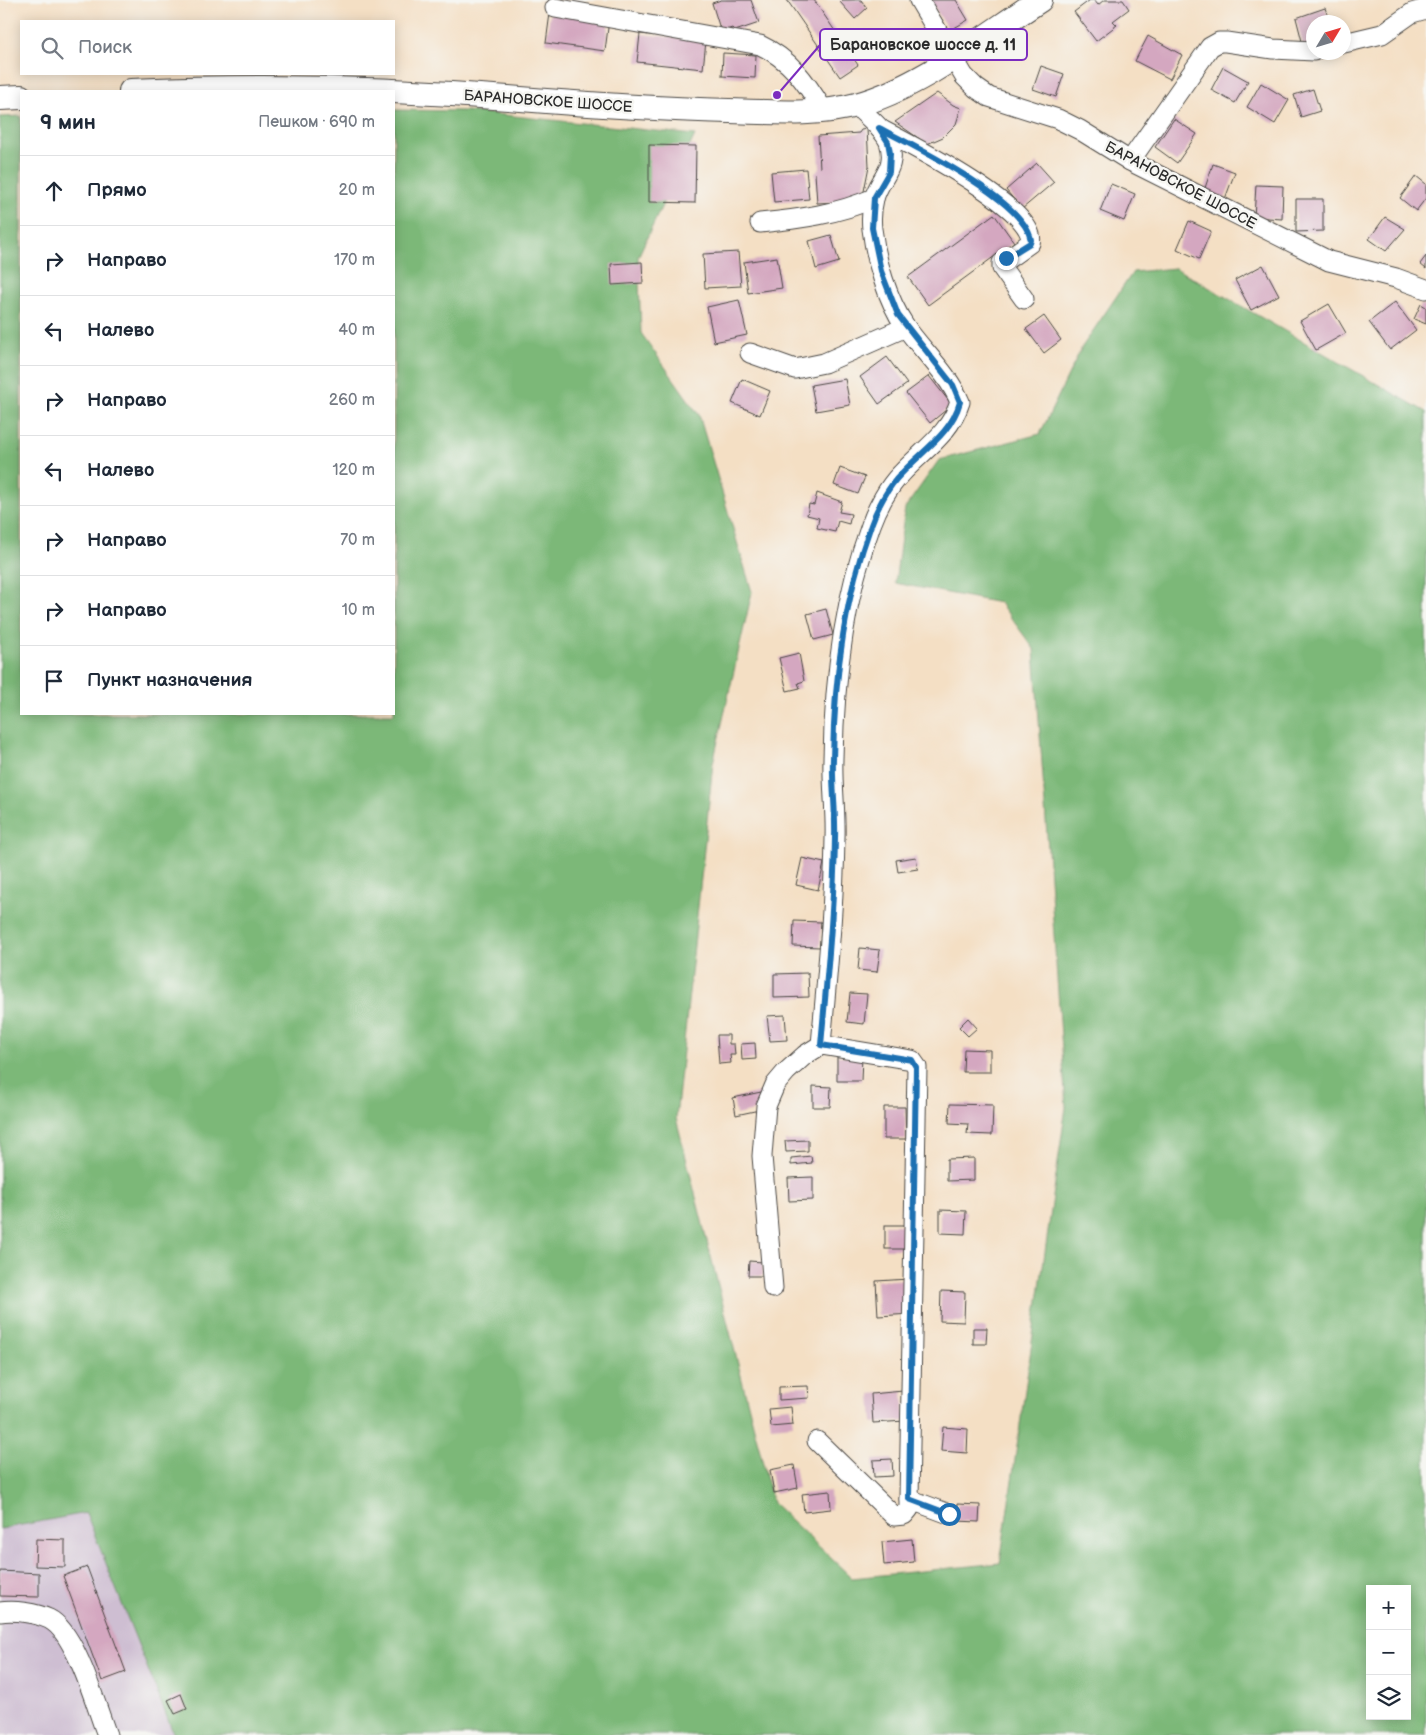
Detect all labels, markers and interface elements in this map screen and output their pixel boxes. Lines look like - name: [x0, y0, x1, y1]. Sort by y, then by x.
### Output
- north arrow: [1306, 15, 1351, 60]
- search box: [20, 20, 395, 75]
- callout: Барановское шоссе д. 11: [820, 29, 1027, 60]
- icon: search: [38, 34, 66, 62]
- text: Поиск: [78, 36, 132, 59]
- text: Барановское шоссе д. 11: [830, 36, 1016, 55]
- street label: БАРАНОВСКОЕ ШОССЕ: [463, 86, 633, 117]
- text: 9 мин: [40, 110, 96, 135]
- text: Пешком · 690 m: [258, 113, 375, 132]
- street label: БАРАНОВСКОЕ ШОССЕ: [1102, 137, 1260, 234]
- icon: ahead: [40, 177, 68, 205]
- text: Прямо: [87, 179, 147, 202]
- text: 20 m: [339, 181, 375, 200]
- icon: right: [40, 247, 68, 275]
- route end: [995, 247, 1018, 270]
- text: Направо: [87, 249, 167, 272]
- text: 170 m: [334, 251, 375, 270]
- icon: left: [40, 317, 68, 345]
- text: Налево: [87, 319, 154, 342]
- text: 40 m: [338, 321, 375, 340]
- icon: right: [40, 387, 68, 415]
- text: Направо: [87, 389, 167, 412]
- text: 260 m: [329, 391, 375, 410]
- icon: left: [40, 457, 68, 485]
- text: Налево: [87, 459, 154, 482]
- text: 120 m: [332, 461, 375, 480]
- icon: right: [40, 527, 68, 555]
- text: Направо: [87, 529, 167, 552]
- text: 70 m: [340, 531, 375, 550]
- icon: right: [40, 597, 68, 625]
- text: Направо: [87, 599, 167, 622]
- text: 10 m: [342, 601, 375, 620]
- icon: arrive: [40, 667, 68, 695]
- text: Пункт назначения: [87, 669, 252, 692]
- route start: [938, 1503, 961, 1526]
- map controls: [1366, 1585, 1411, 1720]
- button: +: [1366, 1585, 1411, 1630]
- button: −: [1366, 1630, 1411, 1675]
- button: layers: [1366, 1675, 1411, 1720]

